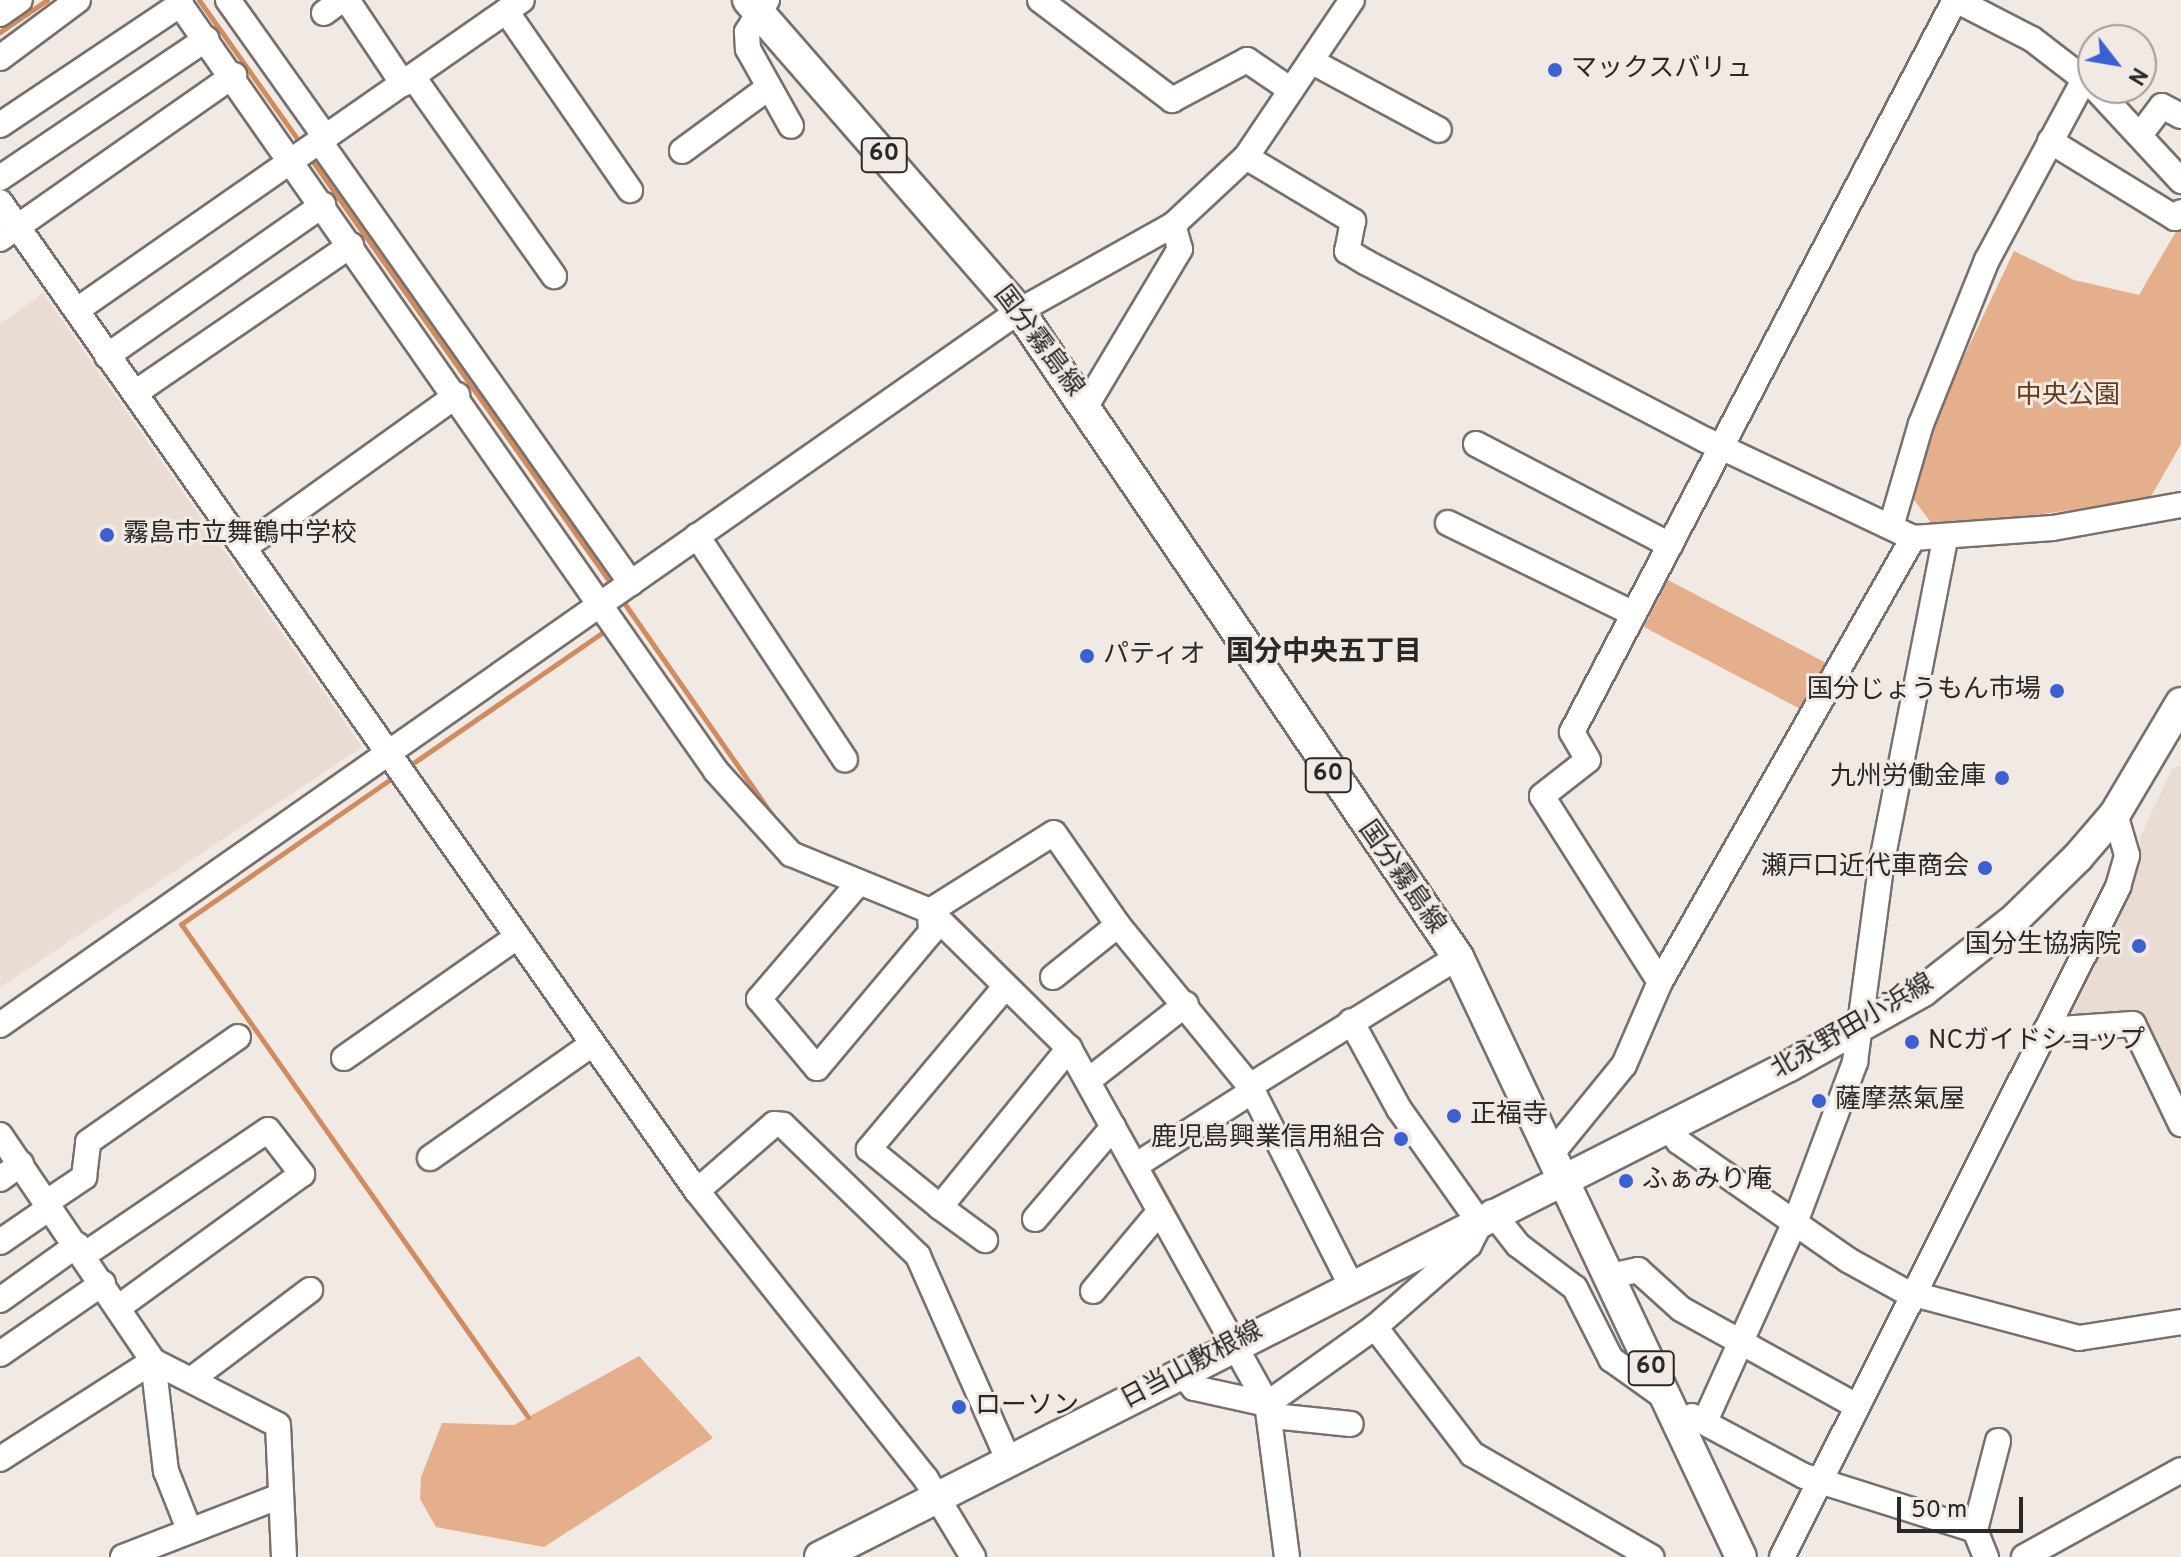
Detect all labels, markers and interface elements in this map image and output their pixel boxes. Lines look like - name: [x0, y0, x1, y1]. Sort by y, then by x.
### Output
- north arrow: [2077, 24, 2157, 104]
- place label: マックスバリュ: [1571, 54, 1753, 86]
- marker: マックスバリュ: [1546, 61, 1564, 79]
- text: N: [2121, 62, 2152, 89]
- road number: 60: [860, 135, 908, 175]
- street label: 国分霧島線: [986, 281, 1090, 403]
- park label: 中央公園: [2016, 381, 2120, 413]
- place label: 霧島市立舞鶴中学校: [123, 519, 357, 551]
- marker: 霧島市立舞鶴中学校: [98, 526, 116, 544]
- district label: 国分中央五丁目: [1226, 636, 1422, 670]
- place label: パティオ: [1103, 640, 1207, 672]
- marker: パティオ: [1078, 647, 1096, 665]
- place label: 国分じょうもん市場: [1807, 675, 2041, 707]
- marker: 国分じょうもん市場: [2048, 682, 2066, 700]
- road number: 60: [1304, 755, 1352, 795]
- place label: 九州労働金庫: [1830, 762, 1986, 794]
- marker: 九州労働金庫: [1993, 769, 2011, 787]
- street label: 国分霧島線: [1351, 816, 1451, 940]
- place label: 瀬戸口近代車商会: [1761, 852, 1969, 884]
- marker: 瀬戸口近代車商会: [1976, 859, 1994, 877]
- place label: 国分生協病院: [1965, 930, 2121, 962]
- marker: 国分生協病院: [2128, 935, 2150, 957]
- street label: 北永野田小浜線: [1766, 968, 1940, 1086]
- place label: NCガイドショップ: [1928, 1026, 2145, 1058]
- marker: NCガイドショップ: [1903, 1033, 1921, 1051]
- place label: 薩摩蒸氣屋: [1835, 1085, 1965, 1117]
- marker: 薩摩蒸氣屋: [1810, 1092, 1828, 1110]
- place label: 正福寺: [1470, 1100, 1548, 1132]
- marker: 正福寺: [1445, 1107, 1463, 1125]
- place label: 鹿児島興業信用組合: [1151, 1123, 1385, 1155]
- marker: 鹿児島興業信用組合: [1392, 1130, 1410, 1148]
- place label: ふぁみり庵: [1642, 1165, 1772, 1197]
- marker: ふぁみり庵: [1617, 1172, 1635, 1190]
- street label: 日当山敷根線: [1116, 1316, 1268, 1416]
- road number: 60: [1627, 1348, 1675, 1388]
- place label: ローソン: [975, 1391, 1079, 1423]
- marker: ローソン: [950, 1398, 968, 1416]
- scale bar: [1901, 1481, 2027, 1531]
- text: 50 m: [1911, 1496, 1967, 1526]

